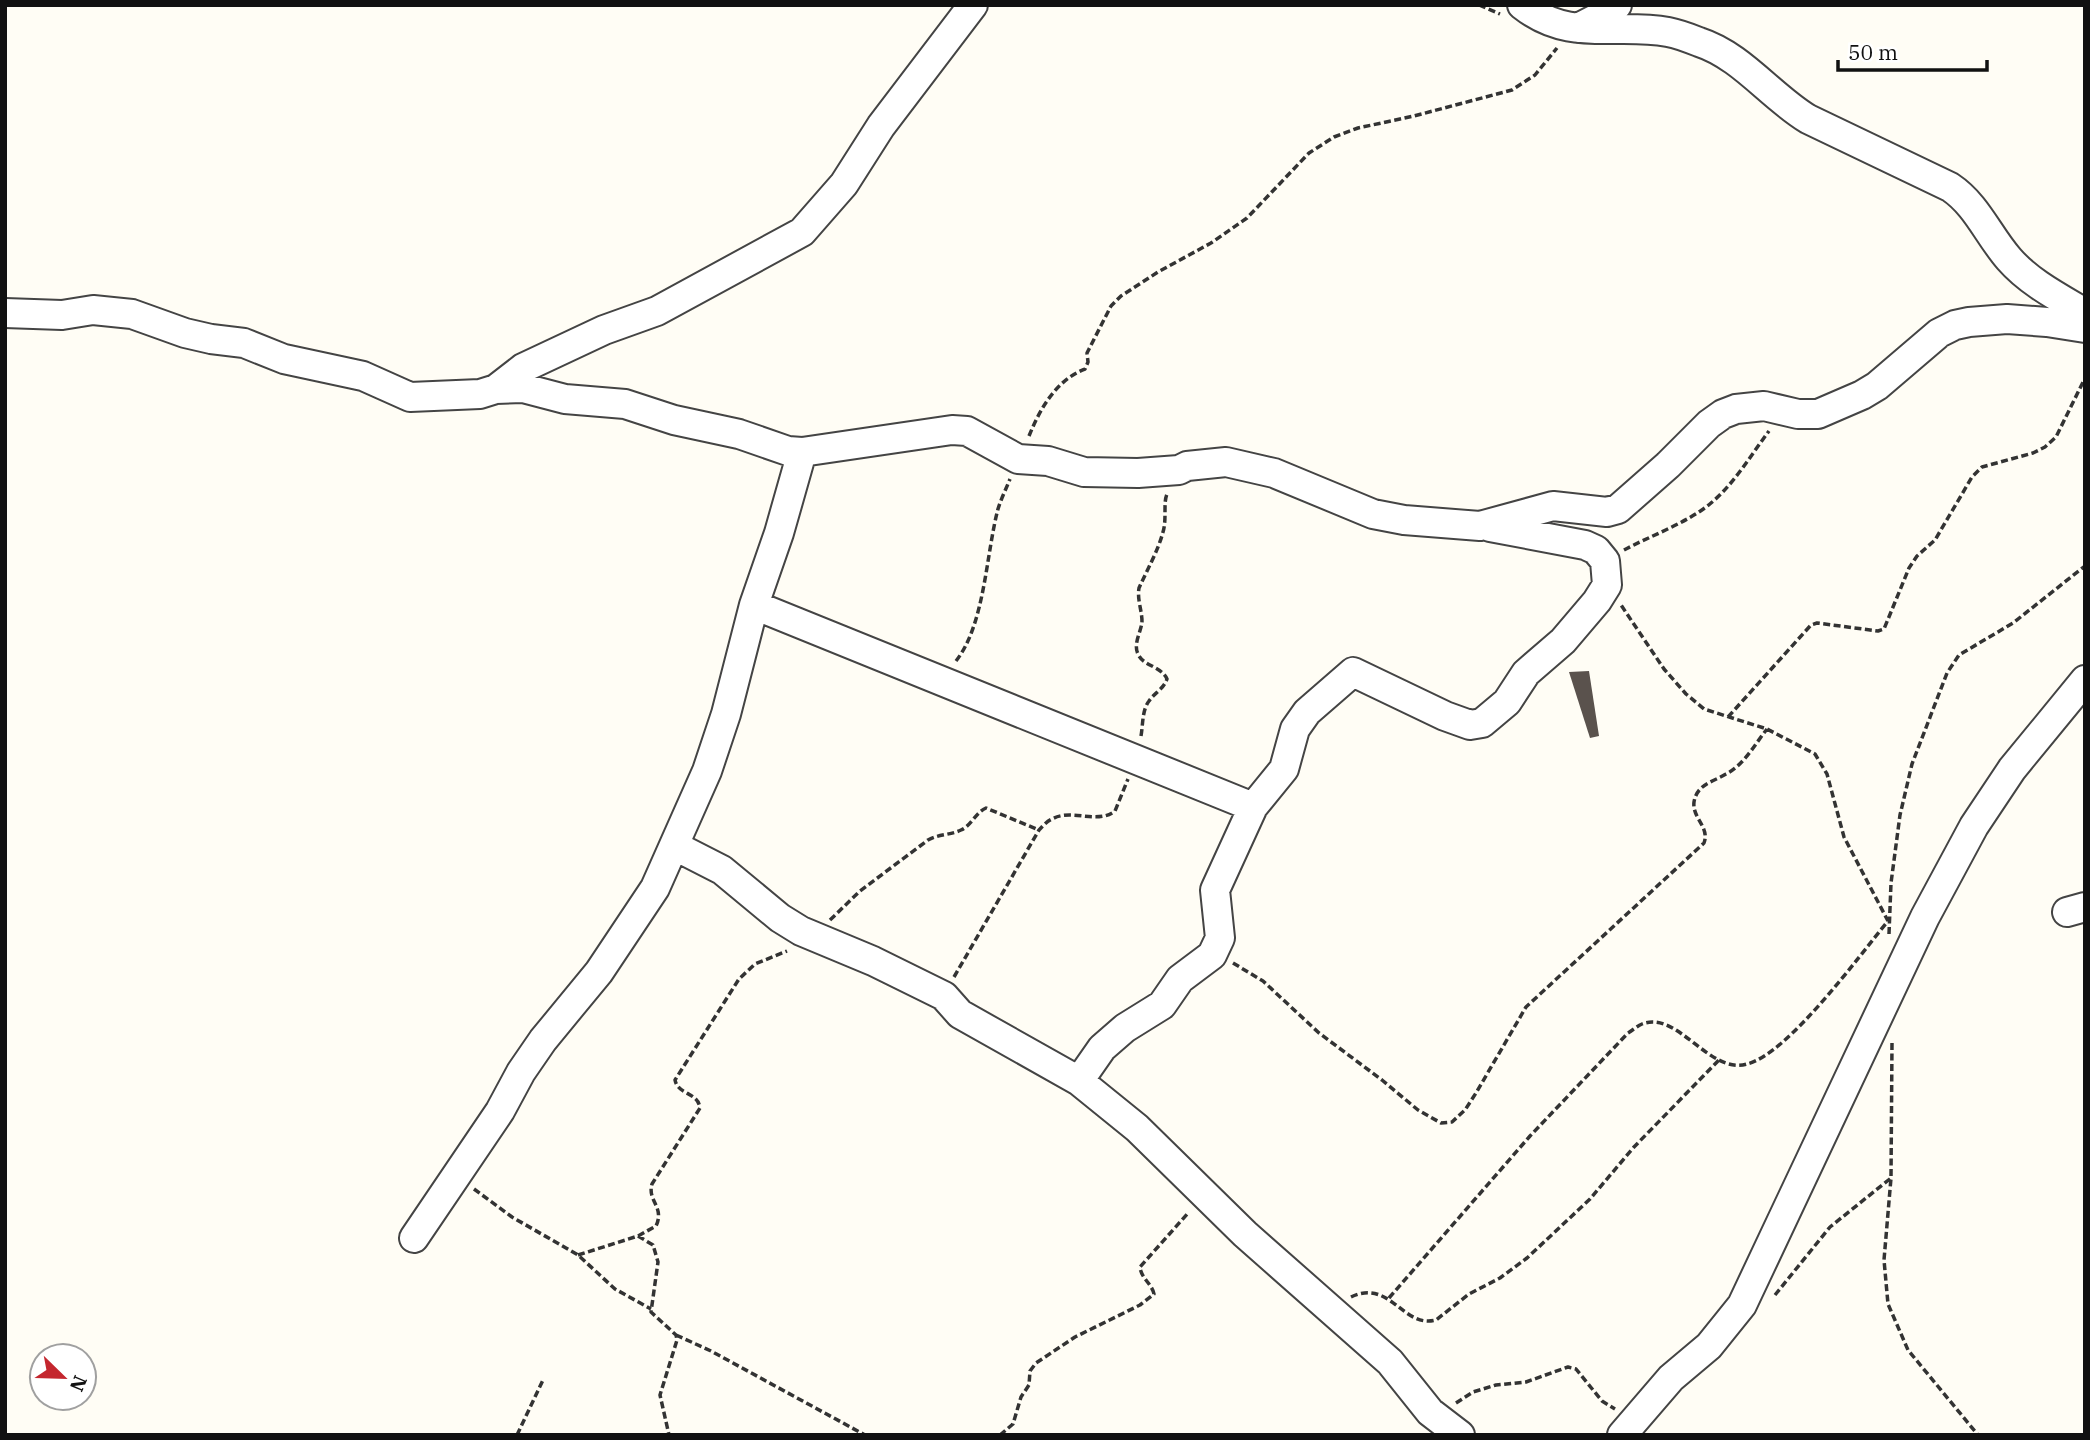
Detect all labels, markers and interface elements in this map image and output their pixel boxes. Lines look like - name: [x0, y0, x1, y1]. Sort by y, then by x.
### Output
- scale bar: [1838, 28, 1987, 72]
- text: 50 m: [1848, 38, 1898, 66]
- north arrow: [28, 1342, 98, 1412]
- text: N: [65, 1372, 93, 1395]

